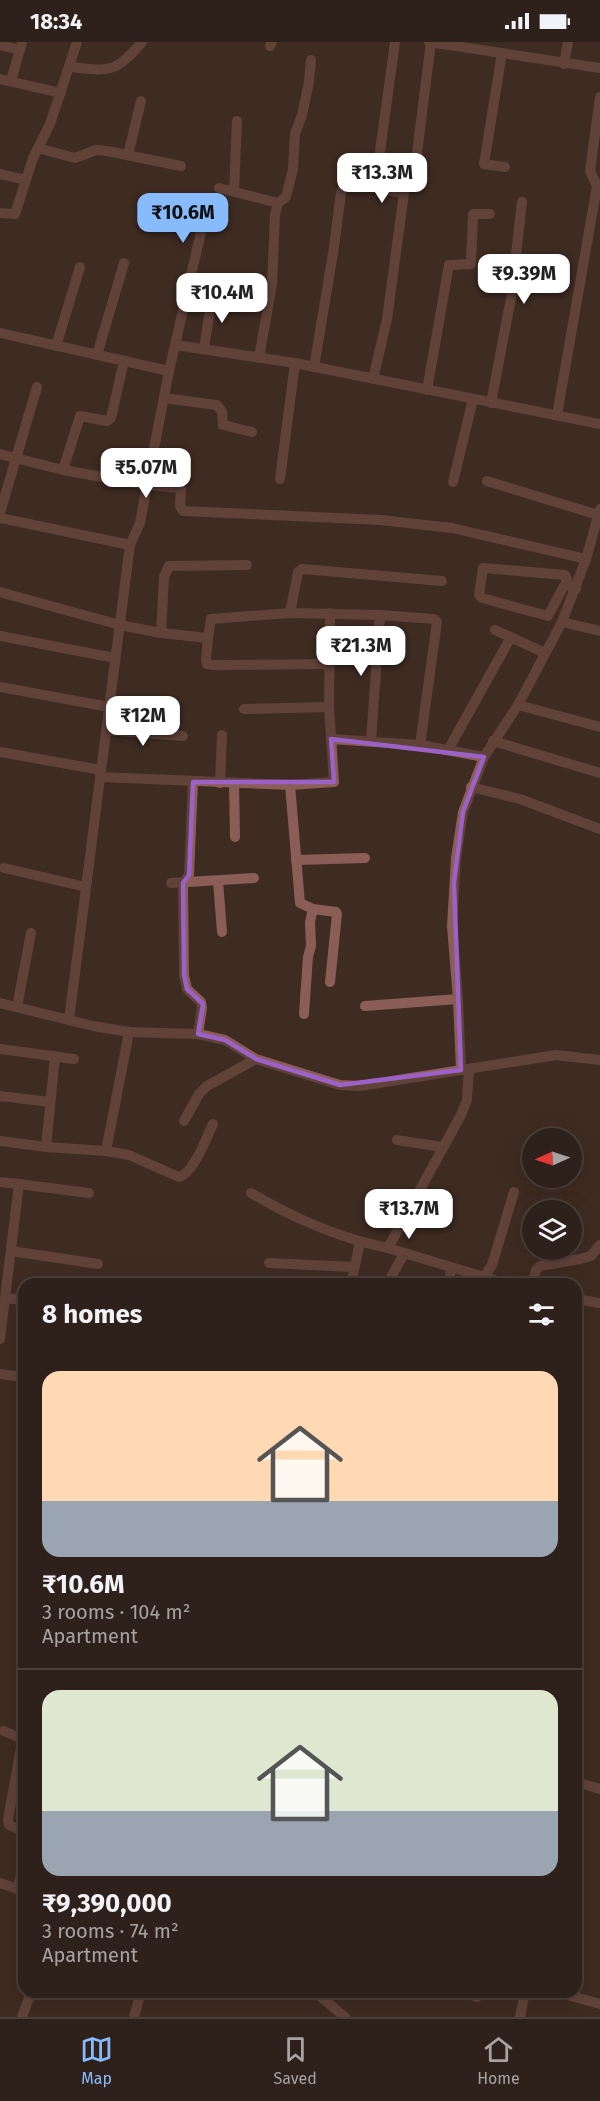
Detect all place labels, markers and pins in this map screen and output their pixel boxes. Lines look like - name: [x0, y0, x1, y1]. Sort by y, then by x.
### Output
- pin: ₹13.3M: [333, 153, 431, 204]
- pin: ₹10.6M: [134, 193, 232, 244]
- pin: ₹9.39M: [475, 254, 573, 305]
- pin: ₹10.4M: [173, 273, 271, 324]
- pin: ₹5.07M: [97, 448, 195, 499]
- pin: ₹21.3M: [312, 626, 410, 677]
- pin: ₹12M: [107, 696, 179, 747]
- pin: ₹13.7M: [360, 1189, 458, 1240]

